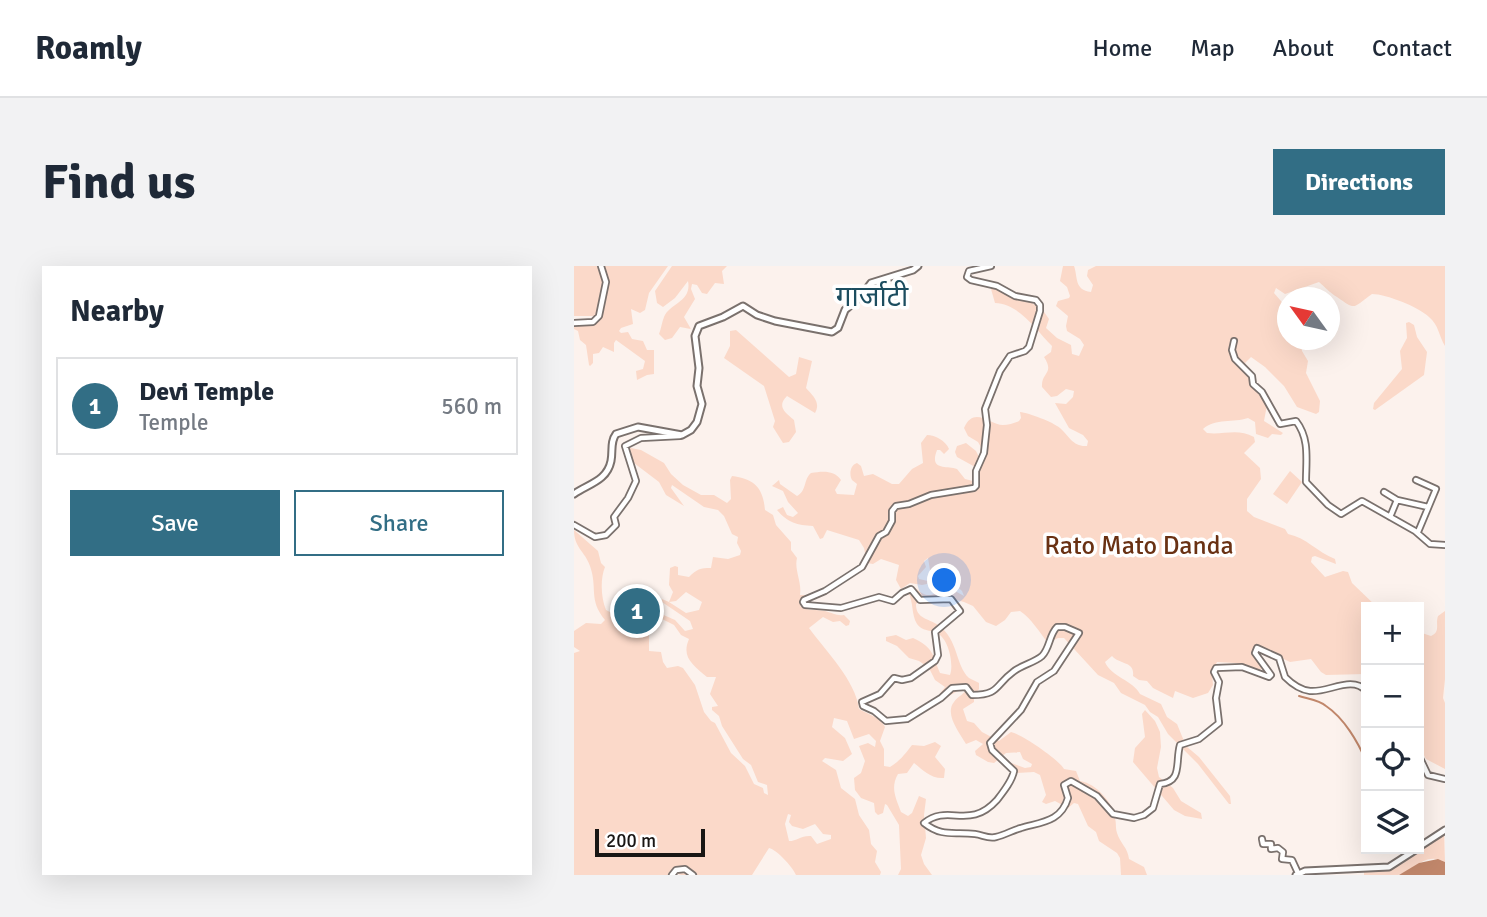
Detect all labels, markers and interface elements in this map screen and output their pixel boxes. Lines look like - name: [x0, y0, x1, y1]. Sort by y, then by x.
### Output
- text: Roamly: [35, 28, 142, 69]
- text: Home: [1092, 33, 1152, 63]
- text: Map: [1190, 33, 1235, 63]
- text: About: [1273, 33, 1334, 63]
- text: Contact: [1372, 33, 1452, 63]
- button: Directions: [1273, 149, 1445, 215]
- text: Find us: [42, 152, 195, 212]
- district label: गार्जाटी: [836, 280, 909, 314]
- north arrow: [1277, 287, 1340, 350]
- text: Nearby: [70, 293, 164, 330]
- text: Devi Temple: [139, 376, 274, 408]
- text: 1: [89, 392, 101, 421]
- text: 560 m: [441, 392, 502, 421]
- text: Temple: [139, 408, 208, 437]
- button: Save: [70, 490, 280, 556]
- button: Share: [294, 490, 504, 556]
- park label: Rato Mato Danda: [1044, 530, 1234, 562]
- your location: [927, 563, 961, 597]
- pin: 1: [614, 585, 660, 637]
- map controls: [1361, 602, 1424, 854]
- button: +: [1361, 602, 1424, 665]
- button: −: [1361, 665, 1424, 728]
- button: locate: [1361, 728, 1424, 791]
- button: layers: [1361, 791, 1424, 854]
- scale bar: [595, 826, 705, 858]
- text: 200 m: [606, 829, 656, 853]

